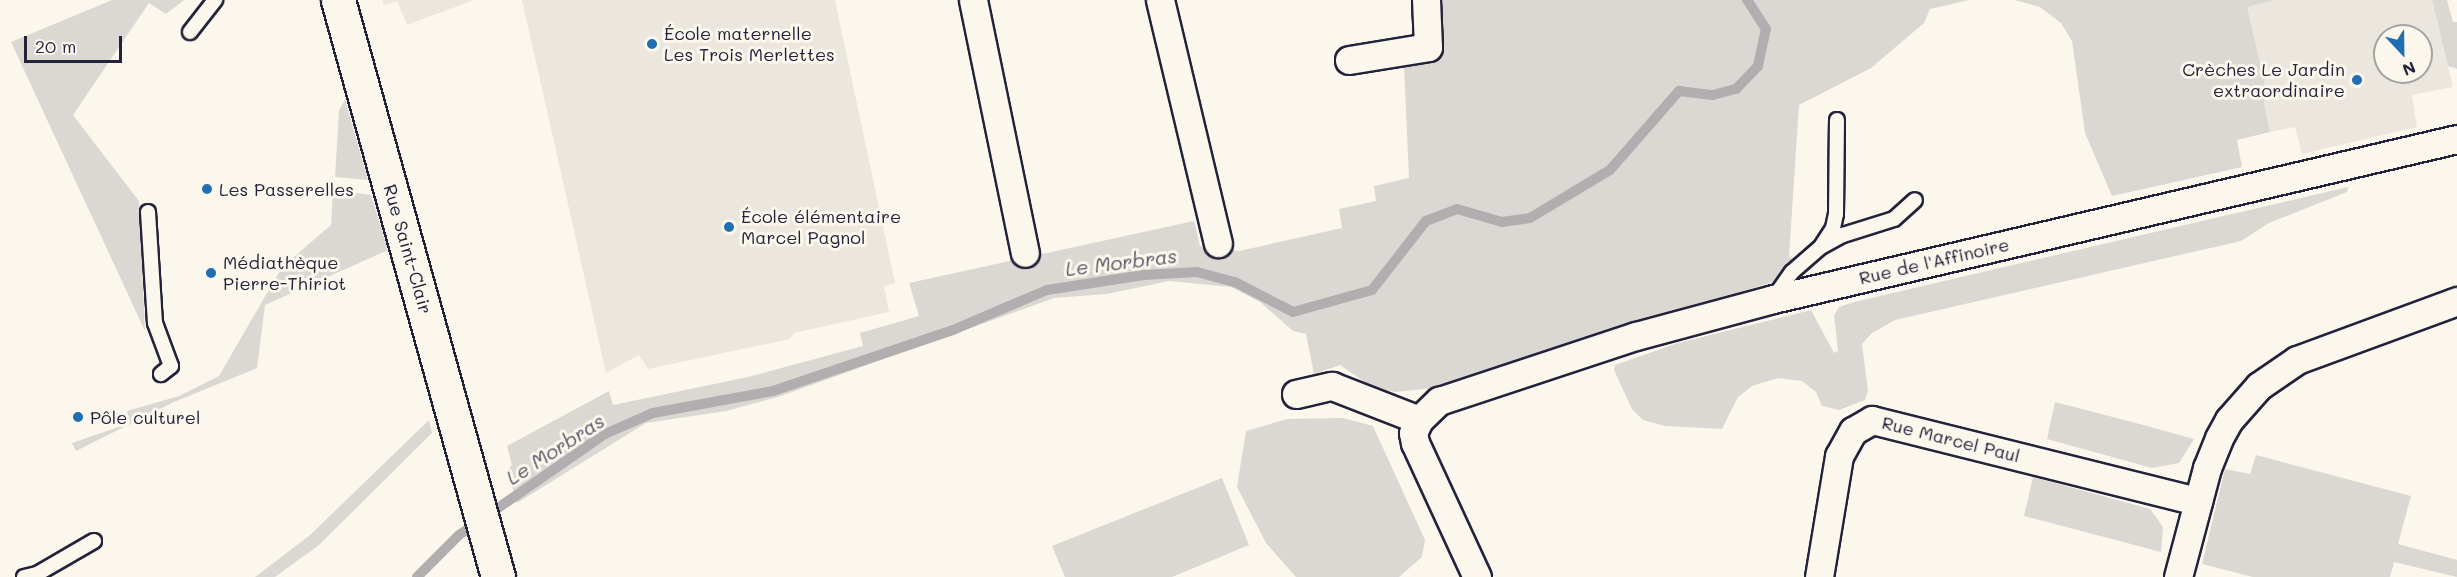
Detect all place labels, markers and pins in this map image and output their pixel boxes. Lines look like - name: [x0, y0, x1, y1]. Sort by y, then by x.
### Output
- place label: École maternelle Les Trois Merlettes: [664, 23, 835, 66]
- marker: École maternelle Les Trois Merlettes: [645, 37, 659, 51]
- place label: Crèches Le Jardin extraordinaire: [2182, 59, 2345, 101]
- marker: Crèches Le Jardin extraordinaire: [2350, 73, 2364, 87]
- place label: Les Passerelles: [219, 178, 354, 200]
- marker: Les Passerelles: [200, 182, 214, 196]
- place label: École élémentaire Marcel Pagnol: [741, 206, 901, 248]
- marker: École élémentaire Marcel Pagnol: [722, 220, 736, 234]
- place label: Médiathèque Pierre-Thiriot: [223, 252, 346, 294]
- marker: Médiathèque Pierre-Thiriot: [204, 266, 218, 280]
- place label: Pôle culturel: [90, 406, 201, 428]
- marker: Pôle culturel: [71, 410, 85, 424]

